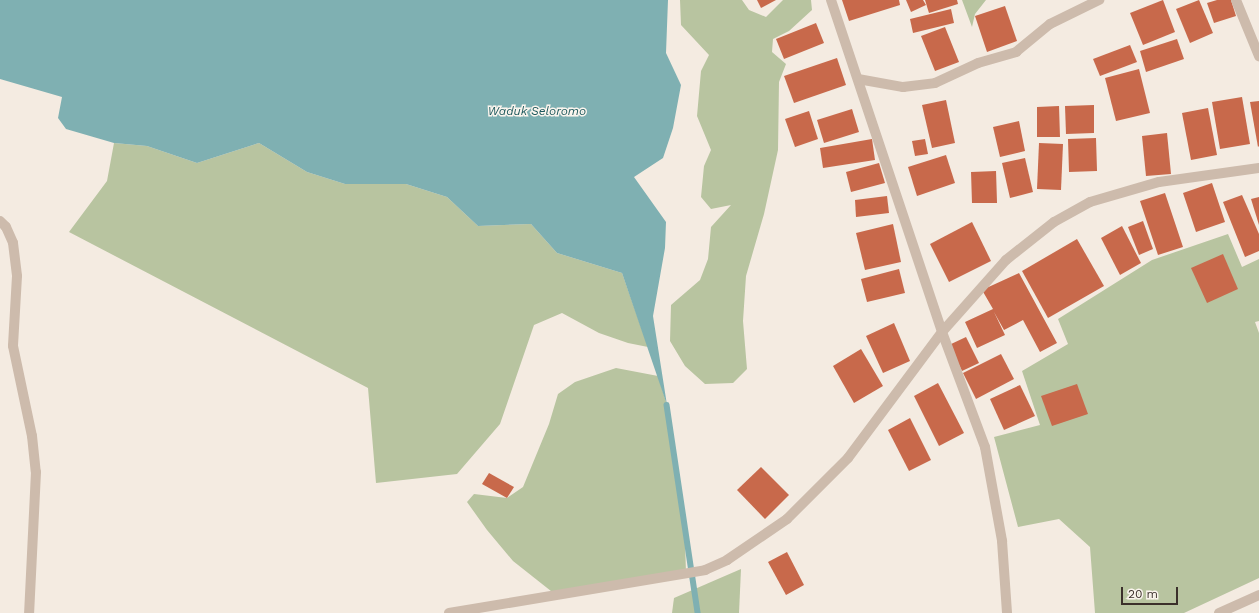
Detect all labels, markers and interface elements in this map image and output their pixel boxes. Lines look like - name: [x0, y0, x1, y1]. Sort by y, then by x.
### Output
- water label: Waduk Seloromo: [488, 105, 586, 119]
- scale bar: [1123, 579, 1180, 605]
- text: 20 m: [1128, 587, 1158, 601]

